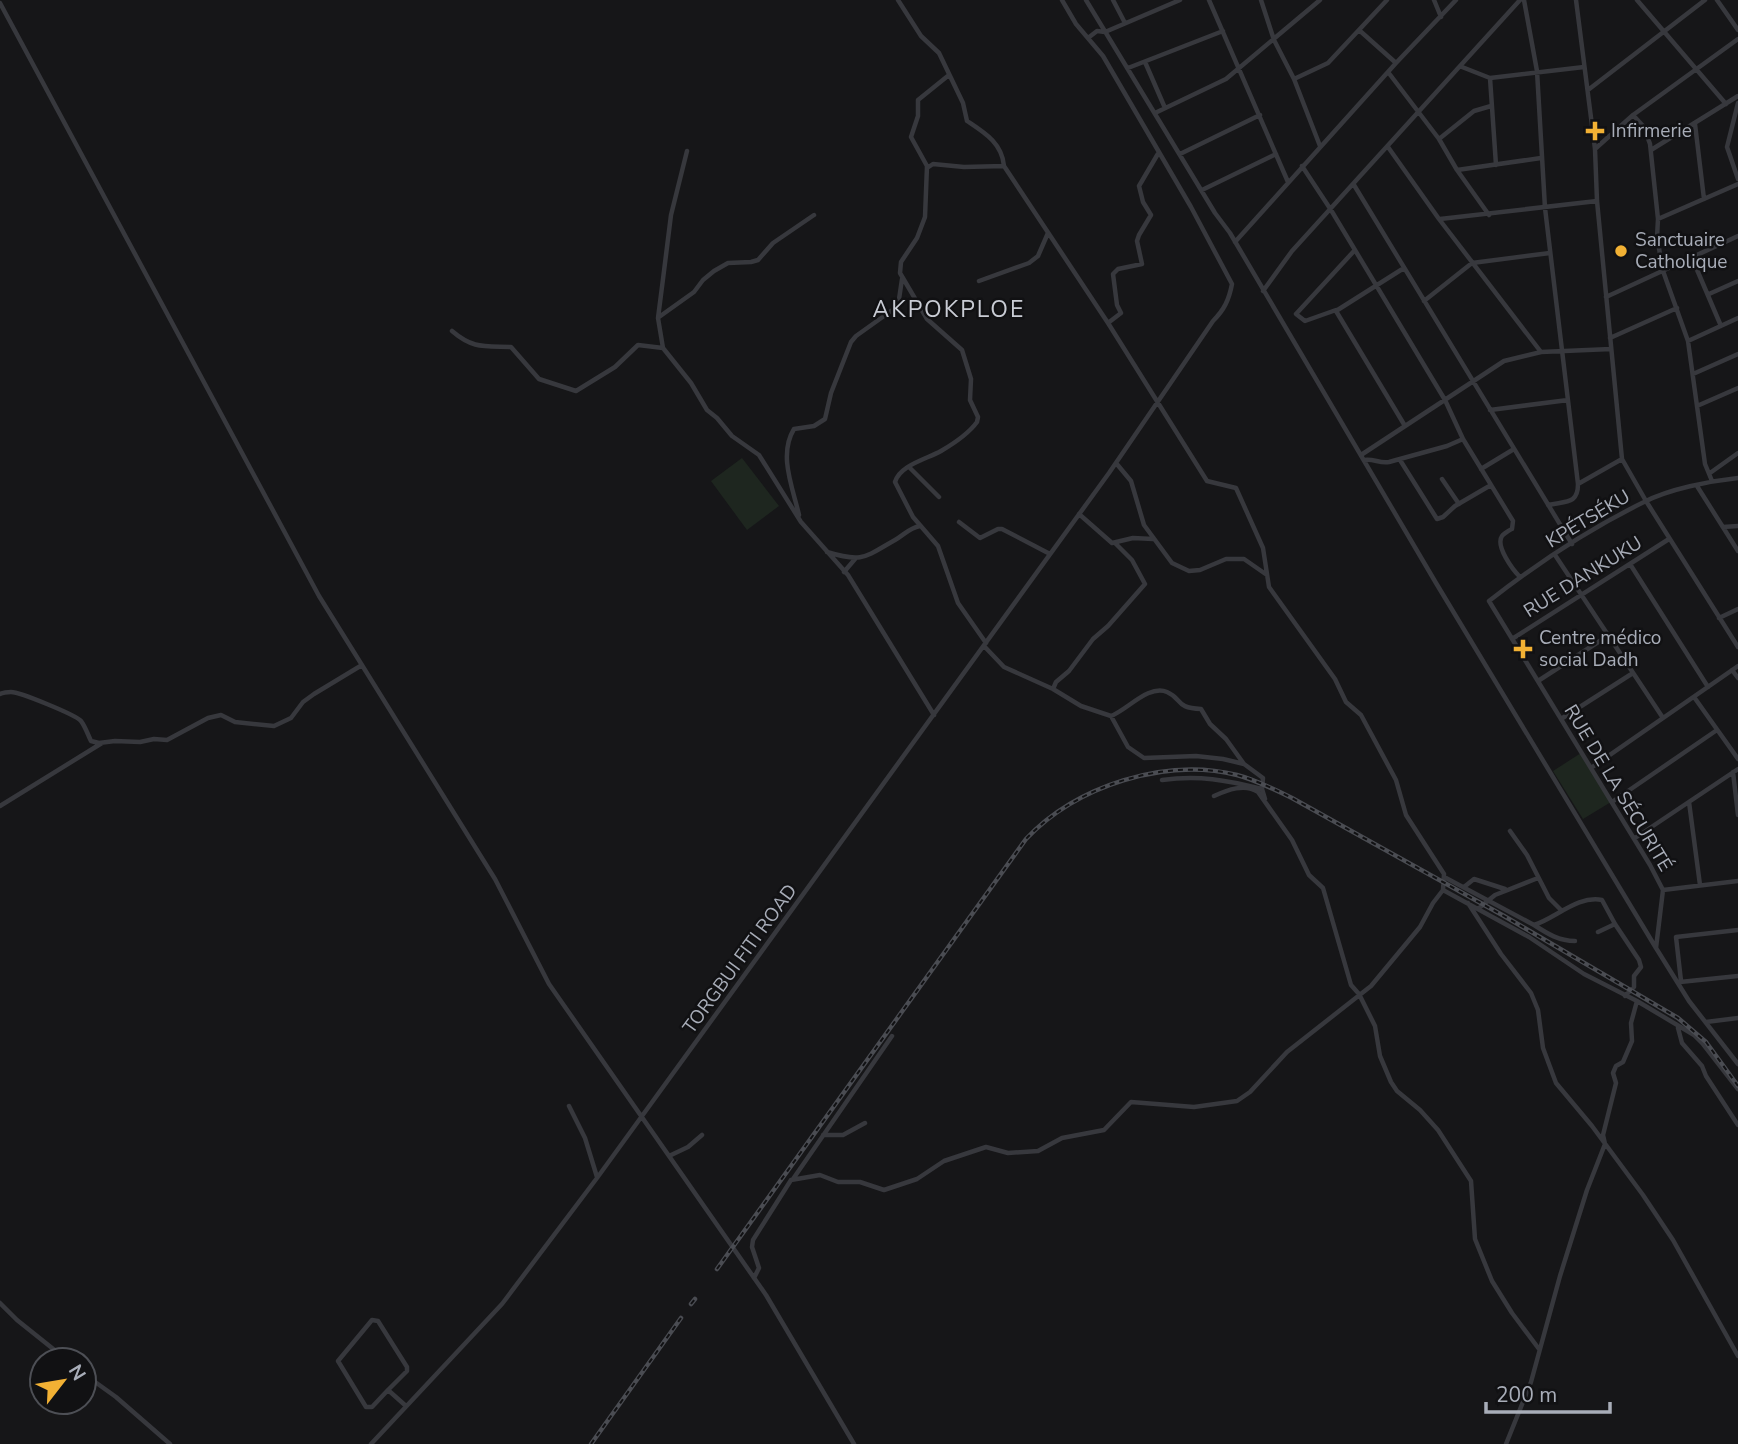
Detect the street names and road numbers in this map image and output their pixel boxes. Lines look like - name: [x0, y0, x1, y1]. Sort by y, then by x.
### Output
- street label: KPÉTSÉKU: [1541, 484, 1635, 554]
- street label: RUE DANKUKU: [1519, 530, 1647, 624]
- street label: RUE DE LA SÉCURITÉ: [1558, 700, 1678, 876]
- street label: TORGBUI FITI ROAD: [677, 879, 803, 1039]

